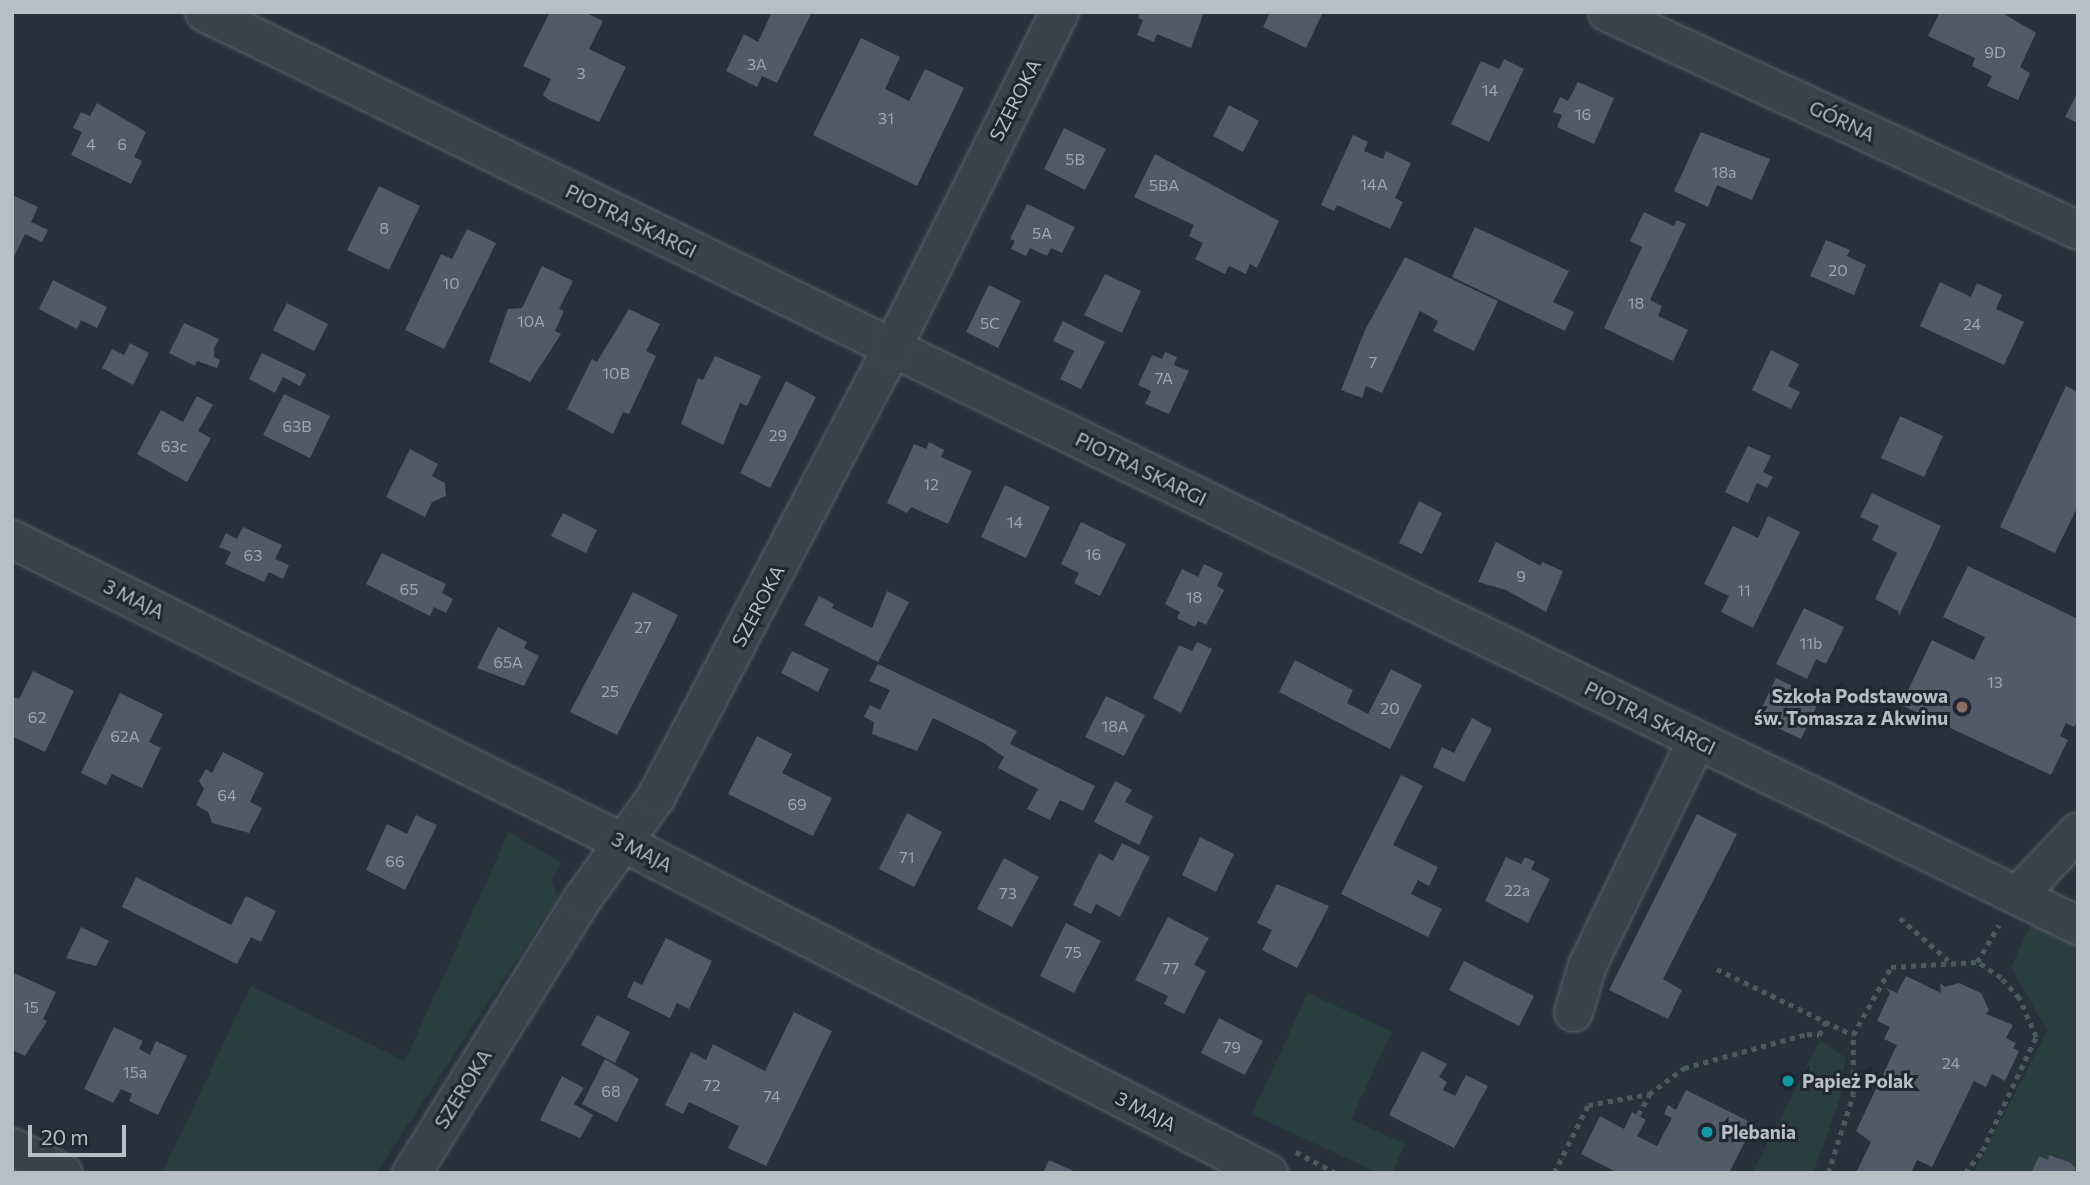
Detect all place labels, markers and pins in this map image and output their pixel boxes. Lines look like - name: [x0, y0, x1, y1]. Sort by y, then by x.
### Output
- place label: Szkoła Podstawowa św. Tomasza z Akwinu: [1754, 685, 1948, 729]
- marker: Szkoła Podstawowa św. Tomasza z Akwinu: [1954, 699, 1970, 715]
- place label: Papież Polak: [1802, 1070, 1914, 1092]
- marker: Papież Polak: [1780, 1073, 1796, 1089]
- place label: Plebania: [1721, 1121, 1796, 1143]
- marker: Plebania: [1699, 1124, 1715, 1140]

